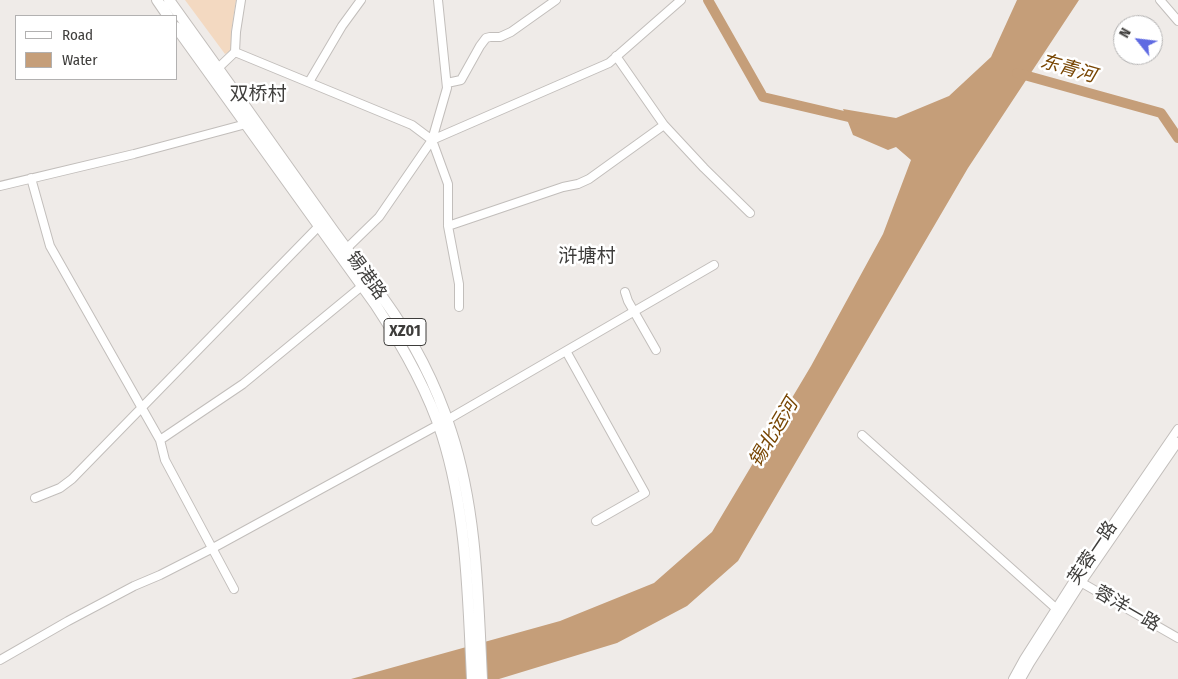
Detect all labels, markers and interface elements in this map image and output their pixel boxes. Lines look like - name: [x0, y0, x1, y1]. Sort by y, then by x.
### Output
- legend: [15, 15, 178, 80]
- north arrow: [1113, 15, 1163, 65]
- text: N: [1116, 25, 1135, 41]
- text: Road: [62, 26, 93, 44]
- water label: 东青河: [1037, 50, 1099, 88]
- text: Water: [62, 51, 97, 69]
- district label: 双桥村: [230, 84, 286, 106]
- district label: 浒塘村: [559, 246, 615, 268]
- street label: 锡港路: [341, 248, 391, 304]
- road number: XZ01: [384, 318, 426, 346]
- water label: 锡北运河: [745, 395, 803, 471]
- street label: 芙蓉一路: [1064, 517, 1122, 589]
- street label: 蓉洋一路: [1090, 582, 1164, 636]

